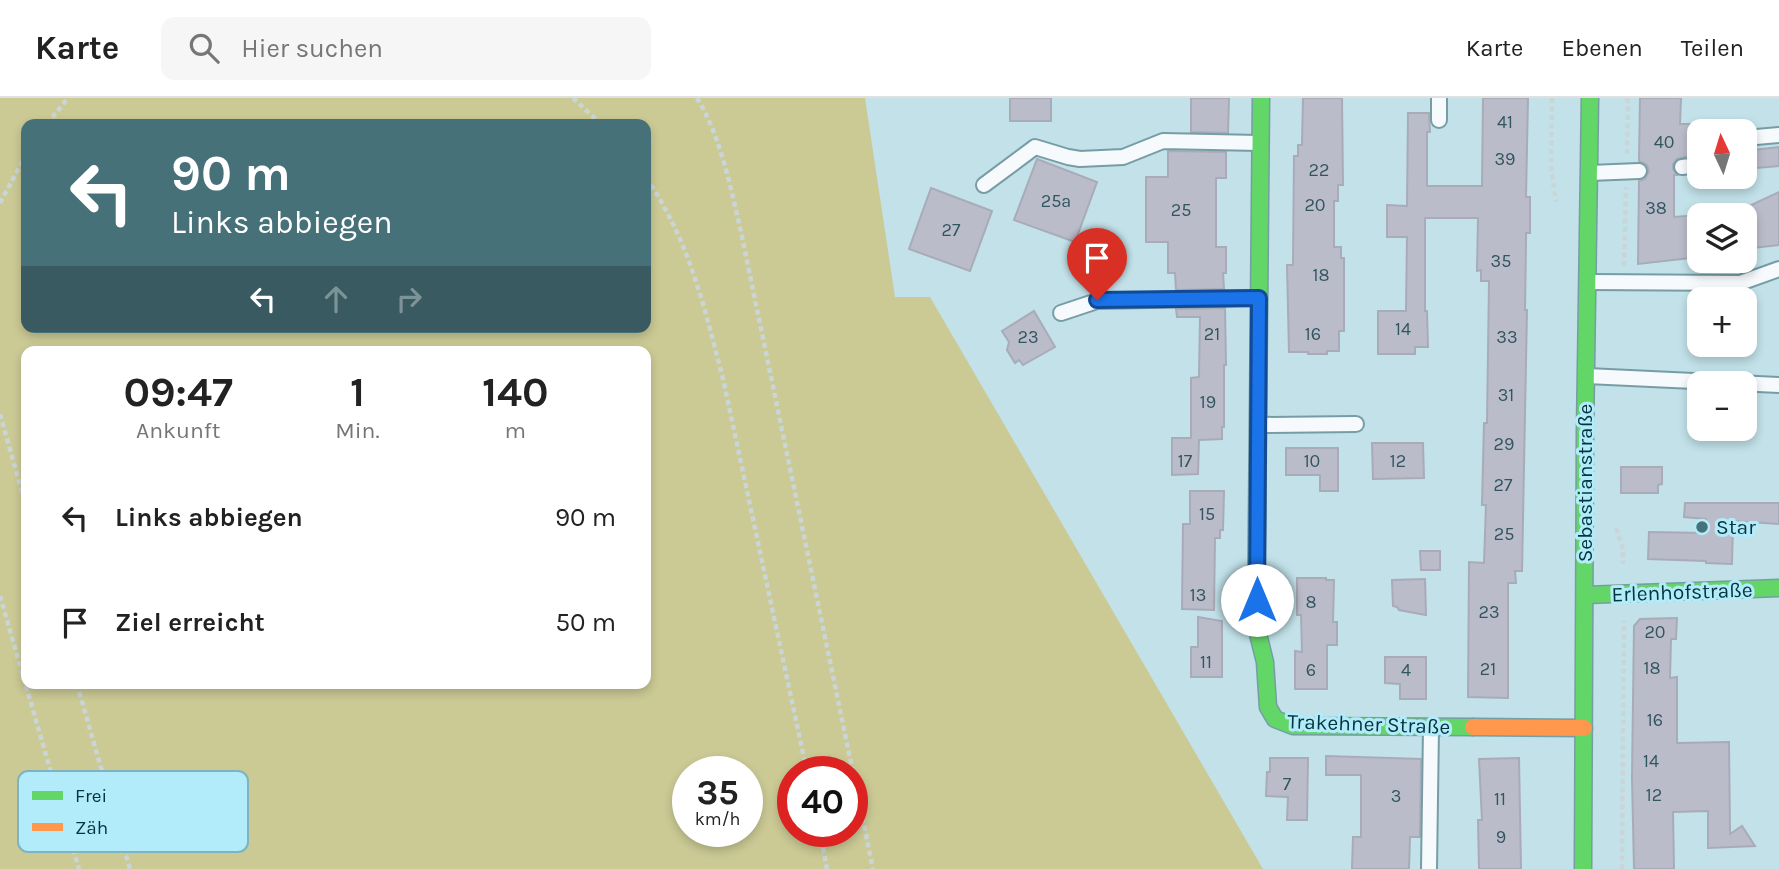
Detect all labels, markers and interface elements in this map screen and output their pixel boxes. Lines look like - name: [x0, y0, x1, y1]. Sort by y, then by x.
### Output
- search box: [161, 17, 651, 80]
- text: Karte: [35, 29, 119, 67]
- icon: search: [185, 29, 223, 67]
- text: Hier suchen: [241, 33, 383, 64]
- text: Karte: [1466, 34, 1523, 62]
- text: Ebenen: [1561, 34, 1643, 62]
- text: Teilen: [1681, 34, 1744, 62]
- house number: 41: [1497, 111, 1513, 133]
- north arrow: [1687, 119, 1757, 189]
- map controls: [1687, 119, 1757, 441]
- house number: 40: [1654, 131, 1674, 153]
- text: 90 m: [171, 145, 291, 202]
- icon: left: [56, 147, 147, 238]
- house number: 39: [1494, 148, 1516, 170]
- house number: 22: [1309, 159, 1329, 181]
- house number: 25a: [1041, 190, 1071, 212]
- house number: 20: [1304, 194, 1326, 216]
- house number: 38: [1645, 197, 1667, 219]
- house number: 25: [1171, 199, 1191, 221]
- button: layers: [1687, 203, 1757, 273]
- text: Links abbiegen: [171, 204, 393, 241]
- house number: 27: [942, 219, 961, 241]
- pin: [1067, 228, 1127, 300]
- icon: arrive: [1078, 239, 1116, 277]
- house number: 35: [1491, 250, 1511, 272]
- house number: 18: [1312, 264, 1330, 286]
- icon: left: [244, 280, 282, 318]
- icon: ahead: [317, 280, 355, 318]
- icon: right: [390, 280, 428, 318]
- button: +: [1687, 287, 1757, 357]
- house number: 14: [1395, 318, 1411, 340]
- house number: 21: [1204, 323, 1220, 345]
- house number: 16: [1305, 323, 1321, 345]
- house number: 23: [1017, 326, 1039, 348]
- house number: 33: [1496, 326, 1518, 348]
- text: 09:47: [123, 367, 233, 417]
- text: 1: [350, 367, 365, 417]
- text: 140: [482, 367, 549, 417]
- button: −: [1687, 371, 1757, 441]
- house number: 31: [1498, 384, 1514, 406]
- house number: 19: [1200, 391, 1216, 413]
- street label: Sebastianstraße: [1573, 404, 1597, 562]
- text: Ankunft: [136, 417, 220, 444]
- text: Min.: [335, 417, 380, 444]
- text: m: [505, 417, 526, 444]
- house number: 29: [1494, 433, 1514, 455]
- house number: 17: [1178, 450, 1193, 472]
- house number: 10: [1304, 450, 1320, 472]
- house number: 12: [1390, 450, 1406, 472]
- house number: 27: [1494, 474, 1513, 496]
- icon: left: [56, 499, 94, 537]
- text: Links abbiegen: [115, 502, 303, 533]
- text: 90 m: [555, 502, 616, 533]
- house number: 15: [1199, 503, 1215, 525]
- place label: Star: [1716, 515, 1756, 539]
- marker: Star: [1694, 519, 1710, 535]
- house number: 25: [1494, 523, 1514, 545]
- position arrow: [1220, 563, 1294, 637]
- street label: Erlenhofstraße: [1611, 578, 1753, 606]
- house number: 13: [1190, 584, 1206, 606]
- house number: 8: [1305, 591, 1317, 613]
- house number: 23: [1478, 601, 1500, 623]
- icon: arrive: [56, 604, 94, 642]
- text: Ziel erreicht: [115, 607, 265, 638]
- text: 50 m: [555, 607, 616, 638]
- house number: 20: [1644, 621, 1666, 643]
- house number: 11: [1200, 651, 1212, 673]
- house number: 18: [1643, 657, 1661, 679]
- house number: 21: [1480, 658, 1496, 680]
- house number: 6: [1306, 659, 1316, 681]
- house number: 4: [1401, 659, 1411, 681]
- street label: Trakehner Straße: [1287, 709, 1451, 739]
- house number: 16: [1647, 709, 1663, 731]
- house number: 14: [1643, 750, 1659, 772]
- speed limit sign: 40: [777, 756, 868, 847]
- legend: [18, 771, 248, 852]
- text: 35: [696, 772, 739, 813]
- house number: 7: [1283, 773, 1292, 795]
- house number: 12: [1646, 784, 1662, 806]
- text: Frei: [75, 785, 107, 807]
- house number: 3: [1391, 785, 1401, 807]
- house number: 11: [1494, 788, 1506, 810]
- text: km/h: [695, 808, 740, 830]
- text: Zäh: [75, 817, 108, 839]
- house number: 9: [1496, 826, 1506, 848]

